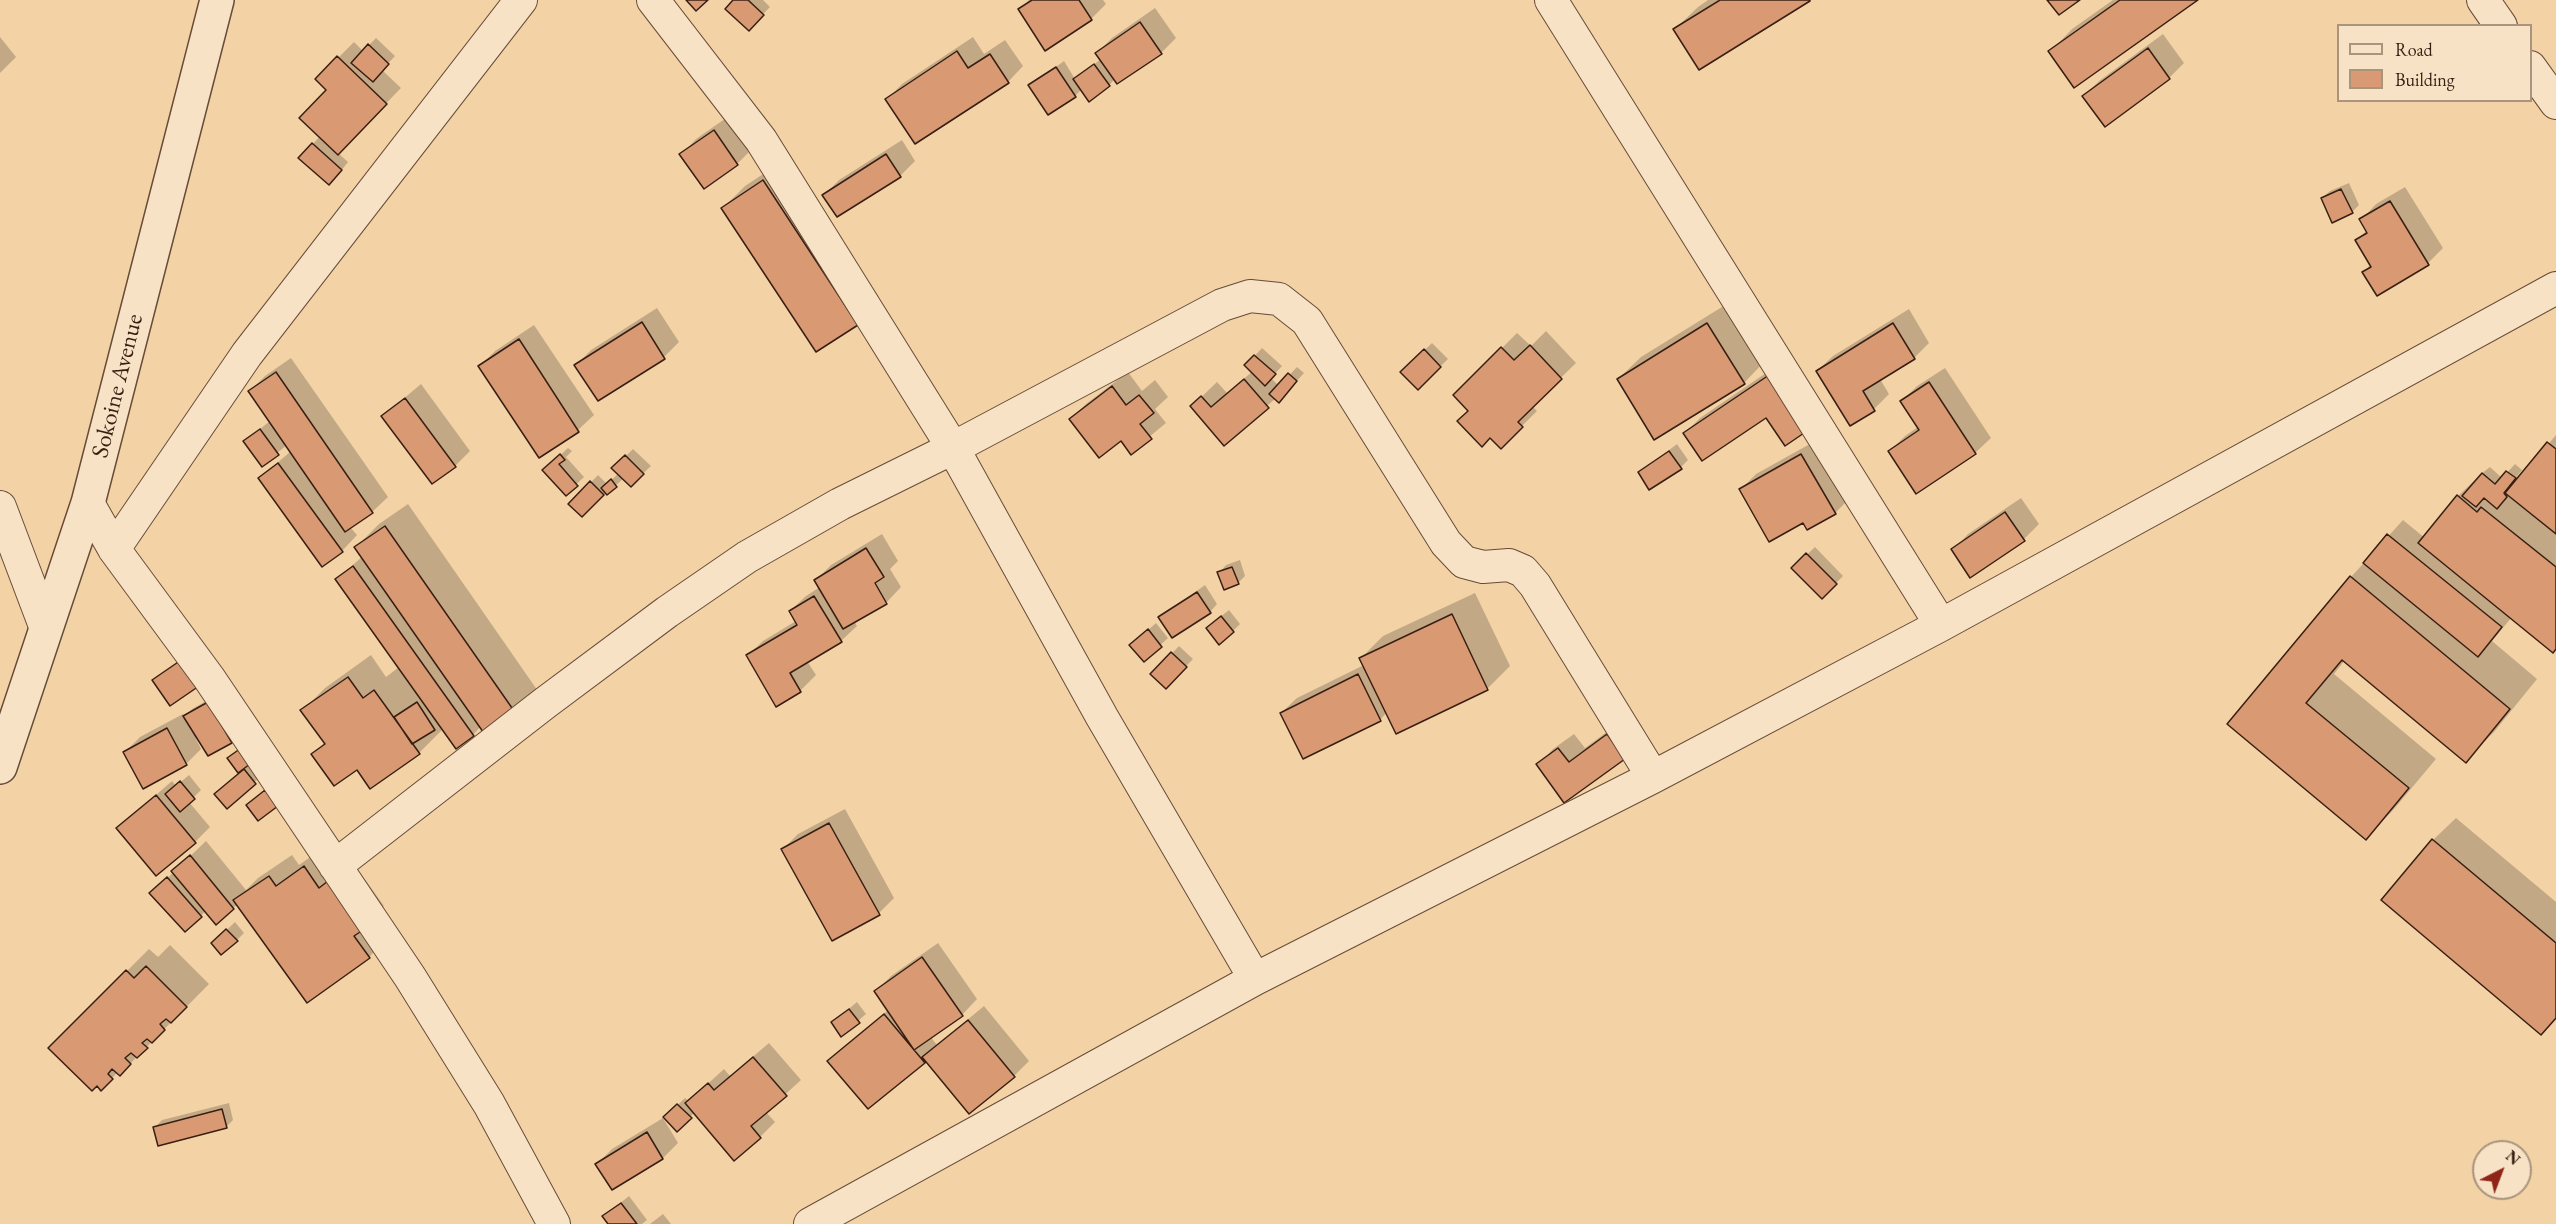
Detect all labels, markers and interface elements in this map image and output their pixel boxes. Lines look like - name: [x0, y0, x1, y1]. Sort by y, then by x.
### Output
- legend: [2337, 24, 2532, 102]
- text: Road: [2395, 38, 2433, 61]
- text: Building: [2395, 68, 2455, 91]
- street label: Sokoine Avenue: [86, 311, 150, 461]
- north arrow: [2472, 1140, 2532, 1200]
- text: N: [2501, 1146, 2525, 1170]

